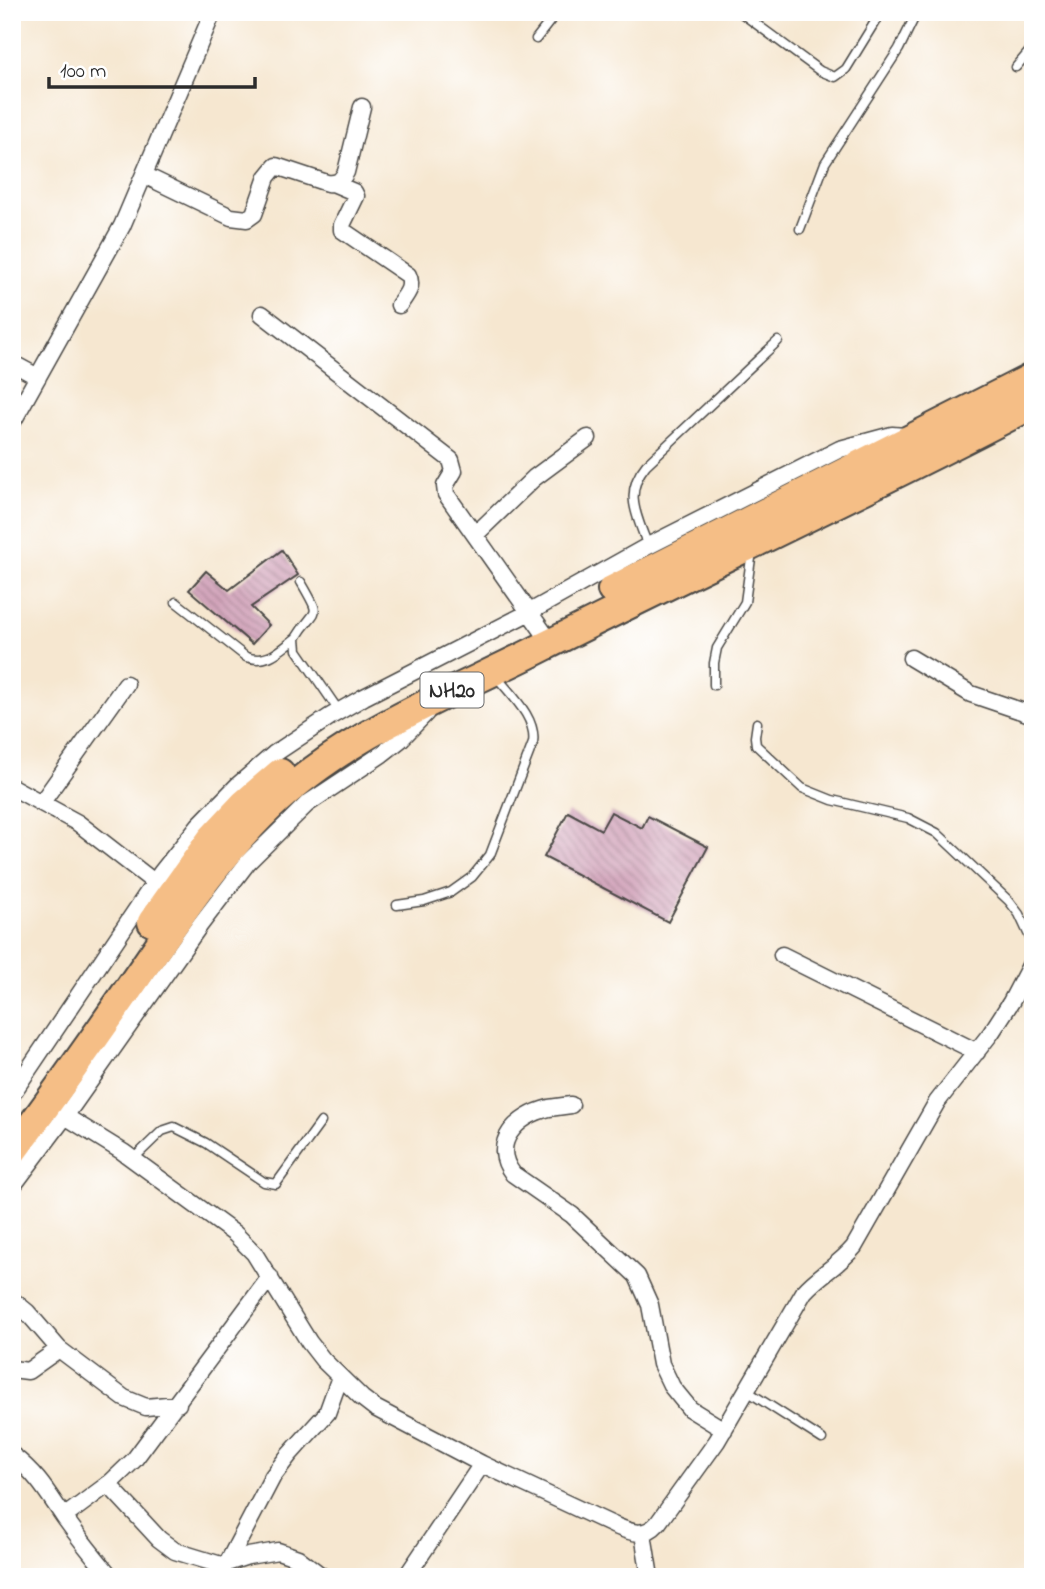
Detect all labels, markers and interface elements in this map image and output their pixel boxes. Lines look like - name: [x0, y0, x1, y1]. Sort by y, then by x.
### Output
- scale bar: [49, 46, 256, 90]
- text: 100 m: [60, 57, 106, 87]
- road number: NH20: [420, 672, 484, 708]

